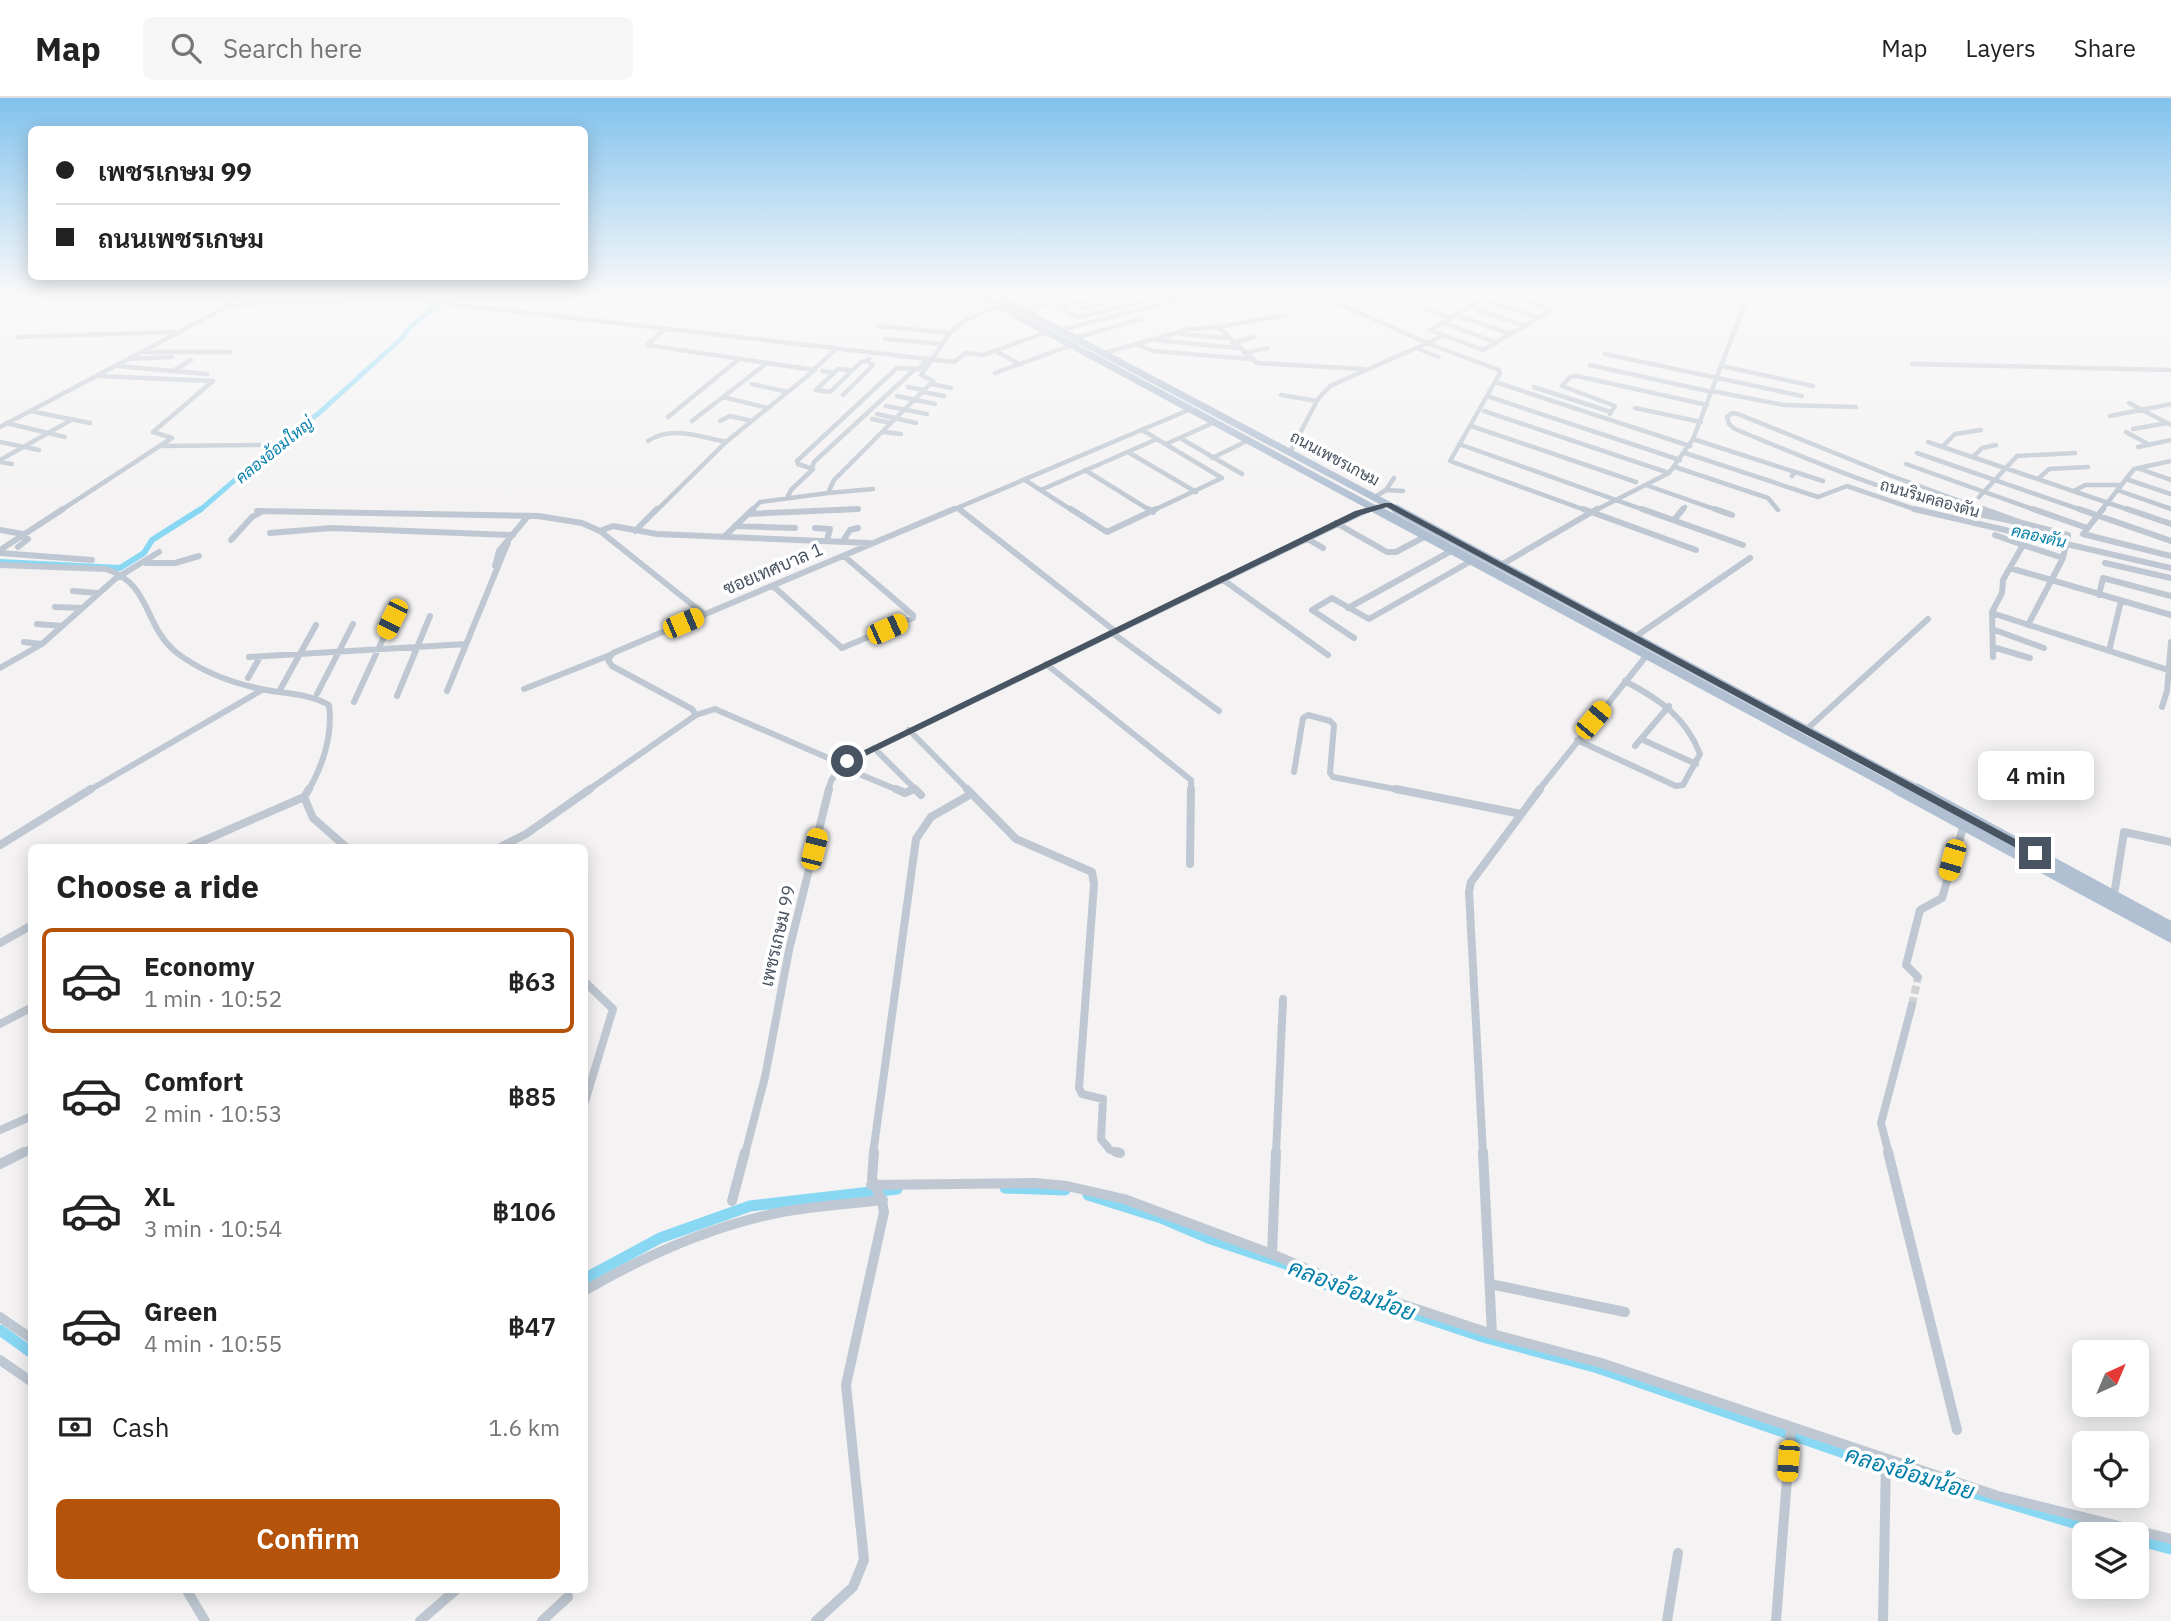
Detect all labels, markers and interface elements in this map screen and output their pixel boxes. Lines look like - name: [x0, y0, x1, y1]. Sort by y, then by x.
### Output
- search box: [143, 17, 633, 80]
- text: Map: [35, 27, 101, 70]
- icon: search: [167, 29, 205, 67]
- text: Search here: [223, 31, 362, 65]
- text: Map: [1881, 32, 1928, 64]
- text: Layers: [1966, 32, 2036, 64]
- text: Share: [2074, 32, 2136, 64]
- text: เพชรเกษม 99: [98, 154, 252, 188]
- text: ถนนเพชรเกษม: [98, 221, 264, 255]
- water label: คลองอ้อมใหญ่: [231, 411, 318, 487]
- street label: ถนนเพชรเกษม: [1287, 426, 1383, 490]
- street label: ถนนริมคลองตัน: [1878, 474, 1982, 522]
- water label: คลองตัน: [2010, 520, 2068, 552]
- street label: ซอยเทศบาล 1: [720, 537, 826, 600]
- car: [374, 596, 411, 642]
- car: [660, 605, 707, 641]
- car: [864, 611, 911, 647]
- car: [1572, 697, 1615, 743]
- route start: [831, 745, 863, 777]
- callout: 4 min: [1977, 752, 2093, 800]
- text: 4 min: [2006, 760, 2066, 790]
- car: [799, 826, 830, 872]
- car: [1937, 837, 1968, 883]
- route end: [2019, 837, 2051, 869]
- text: Choose a ride: [56, 865, 259, 907]
- street label: เพชรเกษม 99: [755, 883, 800, 989]
- icon: car: [60, 949, 123, 1012]
- text: Economy: [144, 949, 255, 983]
- text: ฿63: [508, 964, 556, 998]
- text: 1 min · 10:52: [144, 983, 282, 1013]
- icon: car: [60, 1064, 123, 1127]
- text: Comfort: [144, 1064, 243, 1098]
- text: ฿85: [508, 1079, 556, 1113]
- text: 2 min · 10:53: [144, 1098, 282, 1128]
- icon: car: [60, 1179, 123, 1242]
- text: XL: [144, 1179, 175, 1213]
- text: ฿106: [492, 1194, 556, 1228]
- text: 3 min · 10:54: [144, 1213, 282, 1243]
- water label: คลองอ้อมน้อย: [1285, 1251, 1420, 1327]
- icon: car: [60, 1294, 123, 1357]
- text: Green: [144, 1294, 218, 1328]
- text: ฿47: [508, 1309, 556, 1343]
- text: 4 min · 10:55: [144, 1328, 282, 1358]
- north arrow: [2072, 1340, 2149, 1418]
- map controls: [2072, 1340, 2149, 1599]
- icon: cash: [56, 1408, 94, 1446]
- text: Cash: [112, 1410, 169, 1444]
- text: 1.6 km: [489, 1412, 560, 1442]
- button: locate: [2072, 1431, 2149, 1508]
- water label: คลองอ้อมน้อย: [1842, 1438, 1979, 1506]
- car: [1777, 1439, 1800, 1483]
- button: Confirm: [56, 1499, 560, 1579]
- button: layers: [2072, 1522, 2149, 1599]

